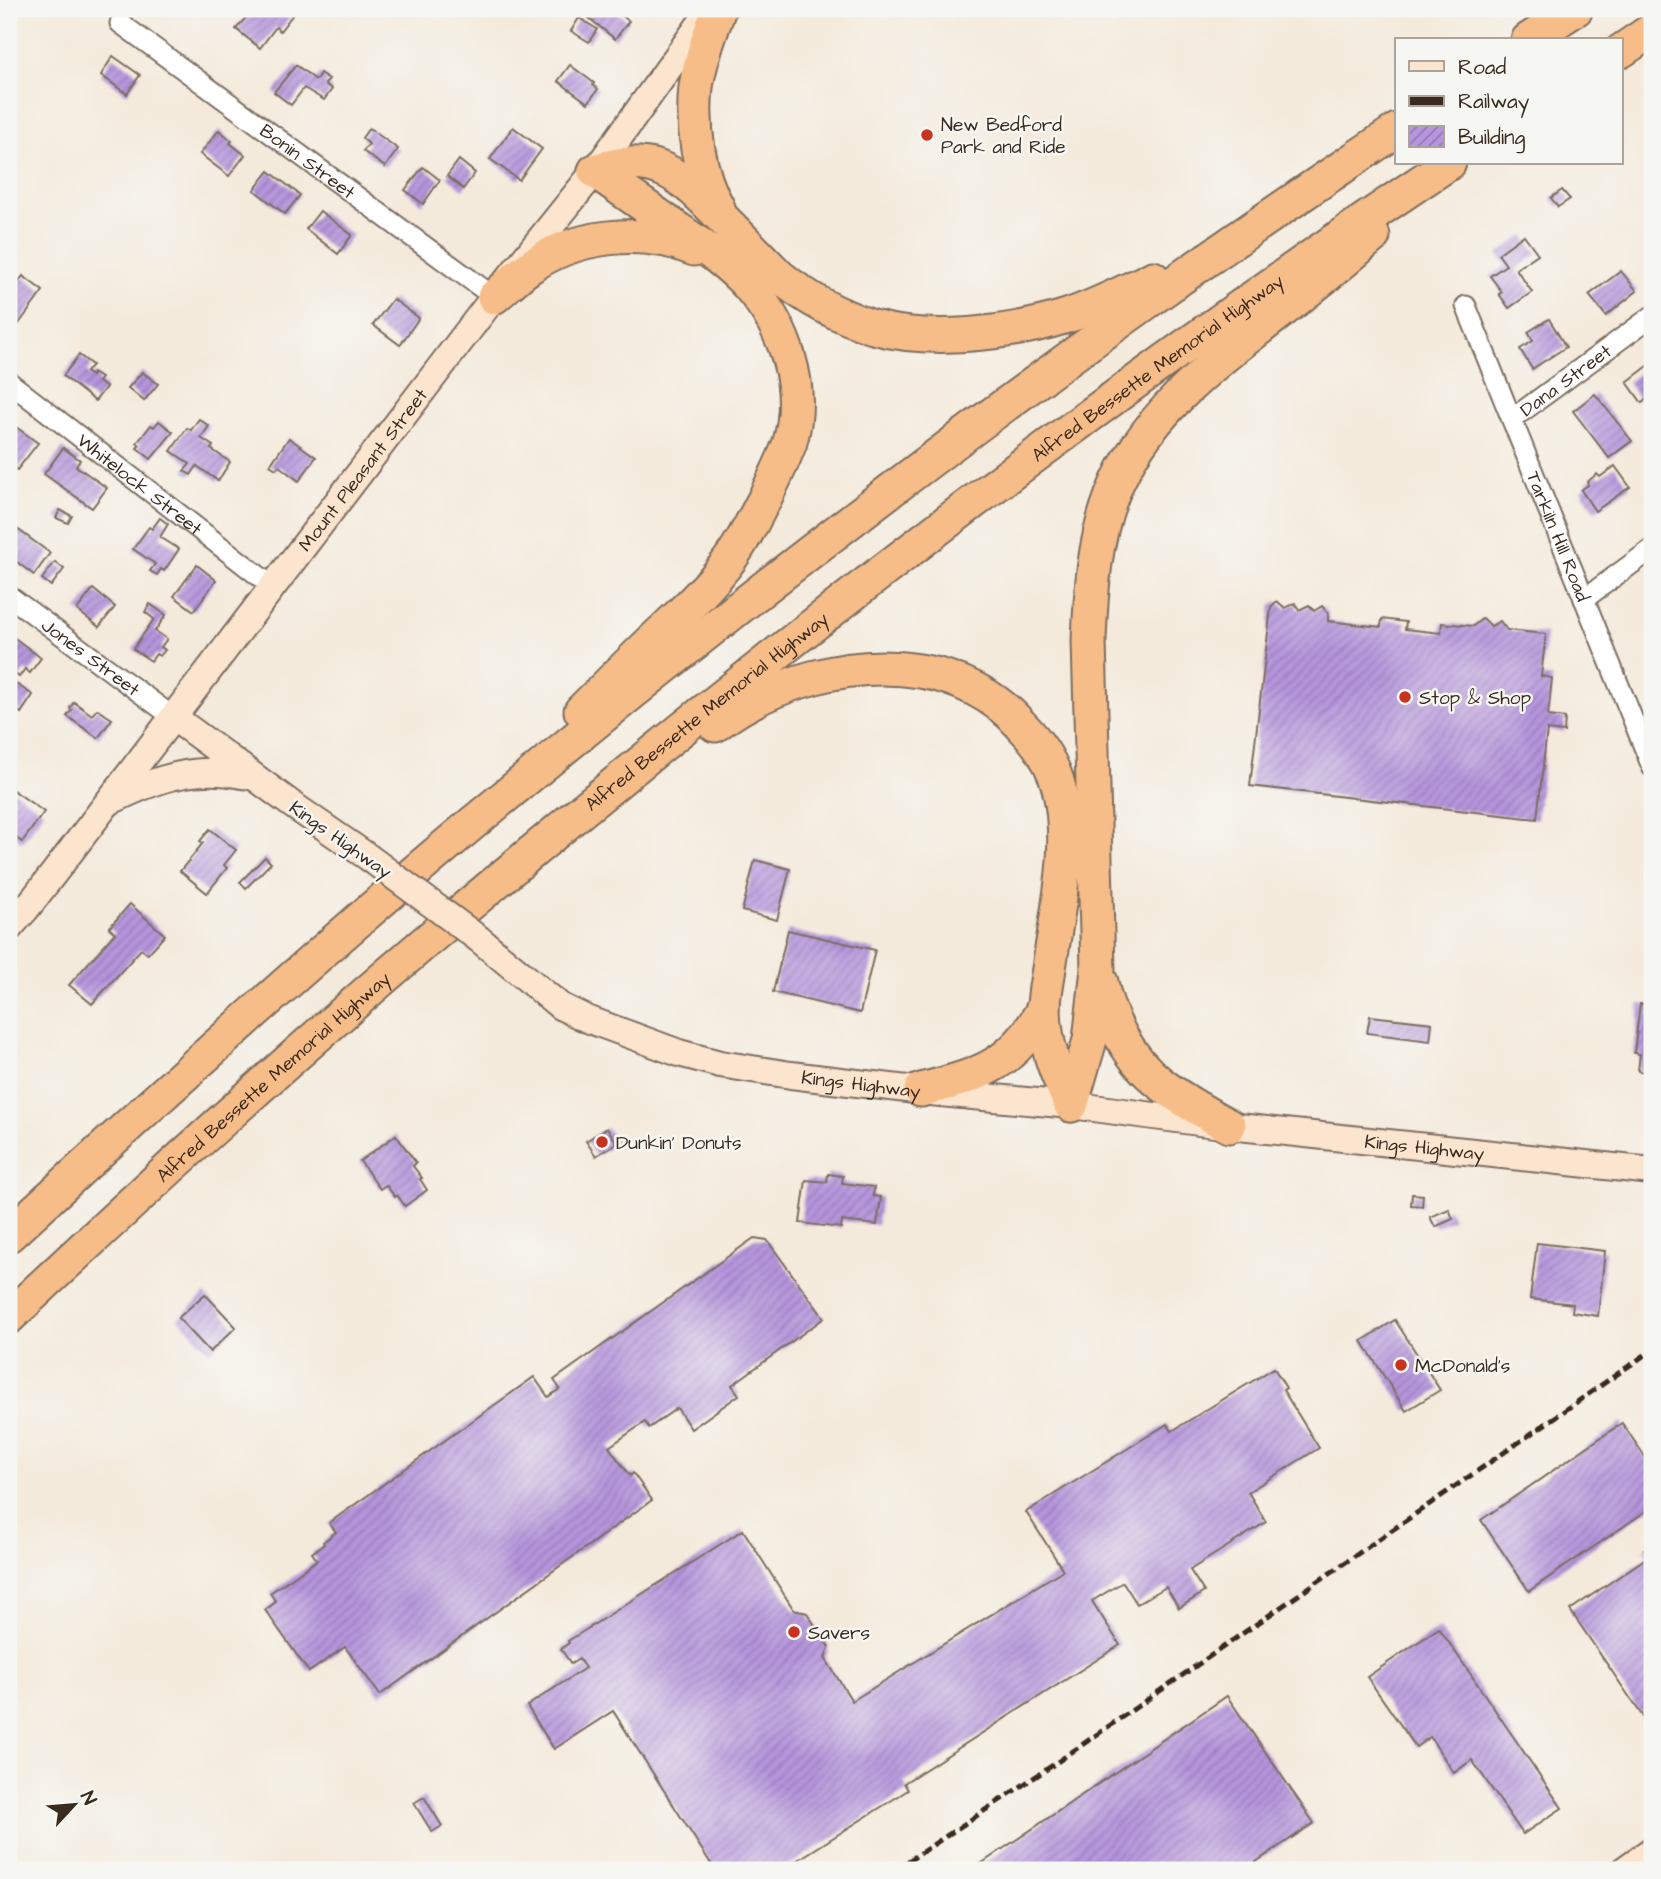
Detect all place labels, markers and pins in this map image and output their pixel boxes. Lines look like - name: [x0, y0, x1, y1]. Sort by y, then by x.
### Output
- place label: New Bedford Park and Ride: [941, 112, 1066, 161]
- marker: New Bedford Park and Ride: [919, 127, 935, 143]
- place label: Stop & Shop: [1419, 685, 1531, 712]
- marker: Stop & Shop: [1397, 689, 1413, 705]
- place label: Dunkin' Donuts: [616, 1130, 742, 1157]
- marker: Dunkin' Donuts: [594, 1134, 610, 1150]
- place label: McDonald's: [1415, 1353, 1510, 1380]
- marker: McDonald's: [1393, 1357, 1409, 1373]
- place label: Savers: [808, 1620, 870, 1647]
- marker: Savers: [786, 1624, 802, 1640]

